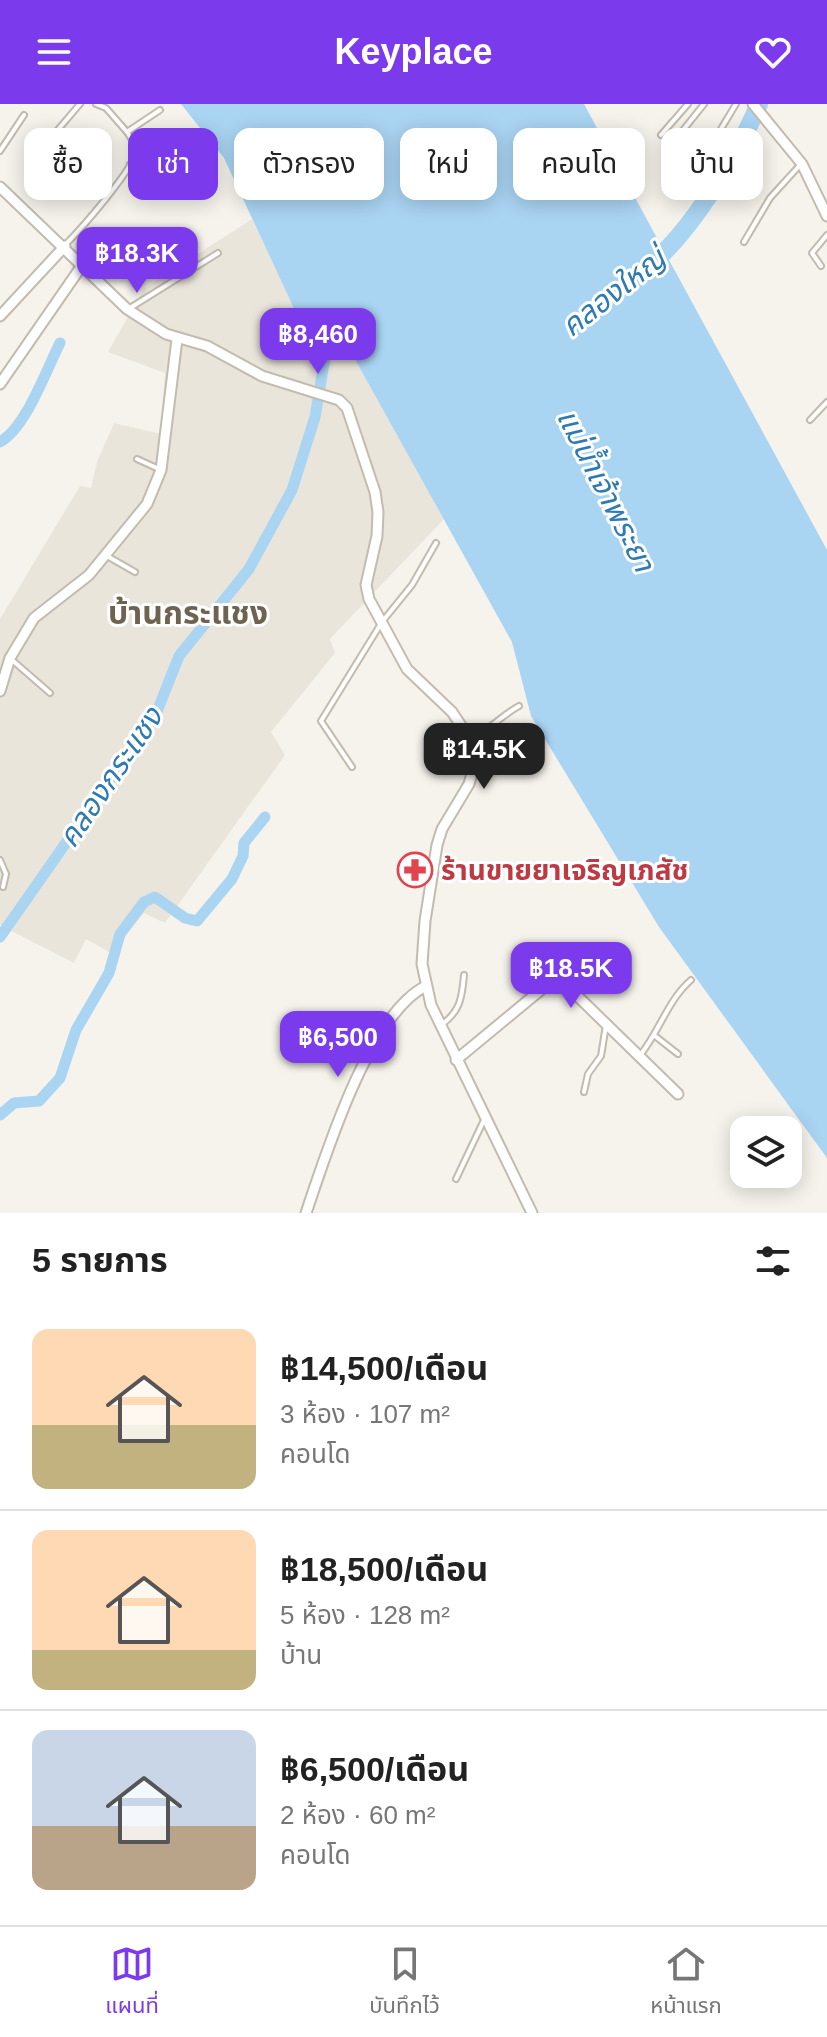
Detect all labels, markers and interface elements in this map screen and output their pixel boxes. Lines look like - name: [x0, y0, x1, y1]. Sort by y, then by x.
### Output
- icon: menu: [32, 30, 76, 74]
- icon: heart: [751, 30, 795, 74]
- text: Keyplace: [334, 31, 493, 72]
- chip: ซื้อ: [24, 128, 112, 200]
- chip: เช่า: [128, 128, 218, 200]
- chip: ตัวกรอง: [234, 128, 384, 200]
- chip: ใหม่: [400, 128, 497, 200]
- chip: คอนโด: [513, 128, 645, 200]
- chip: บ้าน: [661, 128, 763, 200]
- pin: ฿18.3K: [72, 227, 202, 295]
- text: ฿18.3K: [95, 238, 179, 268]
- water label: คลองใหญ่: [555, 239, 675, 343]
- pin: ฿8,460: [253, 308, 383, 376]
- text: ฿8,460: [278, 319, 358, 349]
- water label: แม่น้ำเจ้าพระยา: [551, 401, 665, 578]
- district label: บ้านกระแชง: [108, 595, 268, 631]
- water label: คลองกระแชง: [51, 699, 170, 853]
- pin: ฿14.5K: [419, 723, 549, 791]
- text: ฿14.5K: [442, 734, 526, 764]
- pharmacy icon: ร้านขายยาเจริญเภสัช: [396, 851, 434, 889]
- place label: ร้านขายยาเจริญเภสัช: [441, 855, 688, 886]
- pin: ฿18.5K: [506, 942, 636, 1010]
- text: ฿18.5K: [529, 953, 613, 983]
- pin: ฿6,500: [273, 1011, 403, 1079]
- text: ฿6,500: [298, 1022, 378, 1052]
- map controls: [730, 1116, 802, 1188]
- button: layers: [730, 1116, 802, 1188]
- icon: filters: [751, 1239, 795, 1283]
- text: 5 รายการ: [32, 1241, 168, 1279]
- text: ฿14,500/เดือน: [280, 1349, 488, 1387]
- icon: home: [96, 1361, 192, 1457]
- text: 3 ห้อง · 107 m²: [280, 1399, 450, 1429]
- text: คอนโด: [280, 1439, 351, 1469]
- text: ฿18,500/เดือน: [280, 1550, 488, 1588]
- icon: home: [96, 1562, 192, 1658]
- text: 5 ห้อง · 128 m²: [280, 1600, 450, 1630]
- text: บ้าน: [280, 1640, 322, 1670]
- text: ฿6,500/เดือน: [280, 1750, 469, 1788]
- icon: home: [96, 1762, 192, 1858]
- text: 2 ห้อง · 60 m²: [280, 1800, 435, 1830]
- text: คอนโด: [280, 1840, 351, 1870]
- tab: แผนที่: [105, 1942, 159, 2023]
- tab: บันทึกไว้: [369, 1942, 440, 2023]
- tab: หน้าแรก: [650, 1942, 722, 2023]

